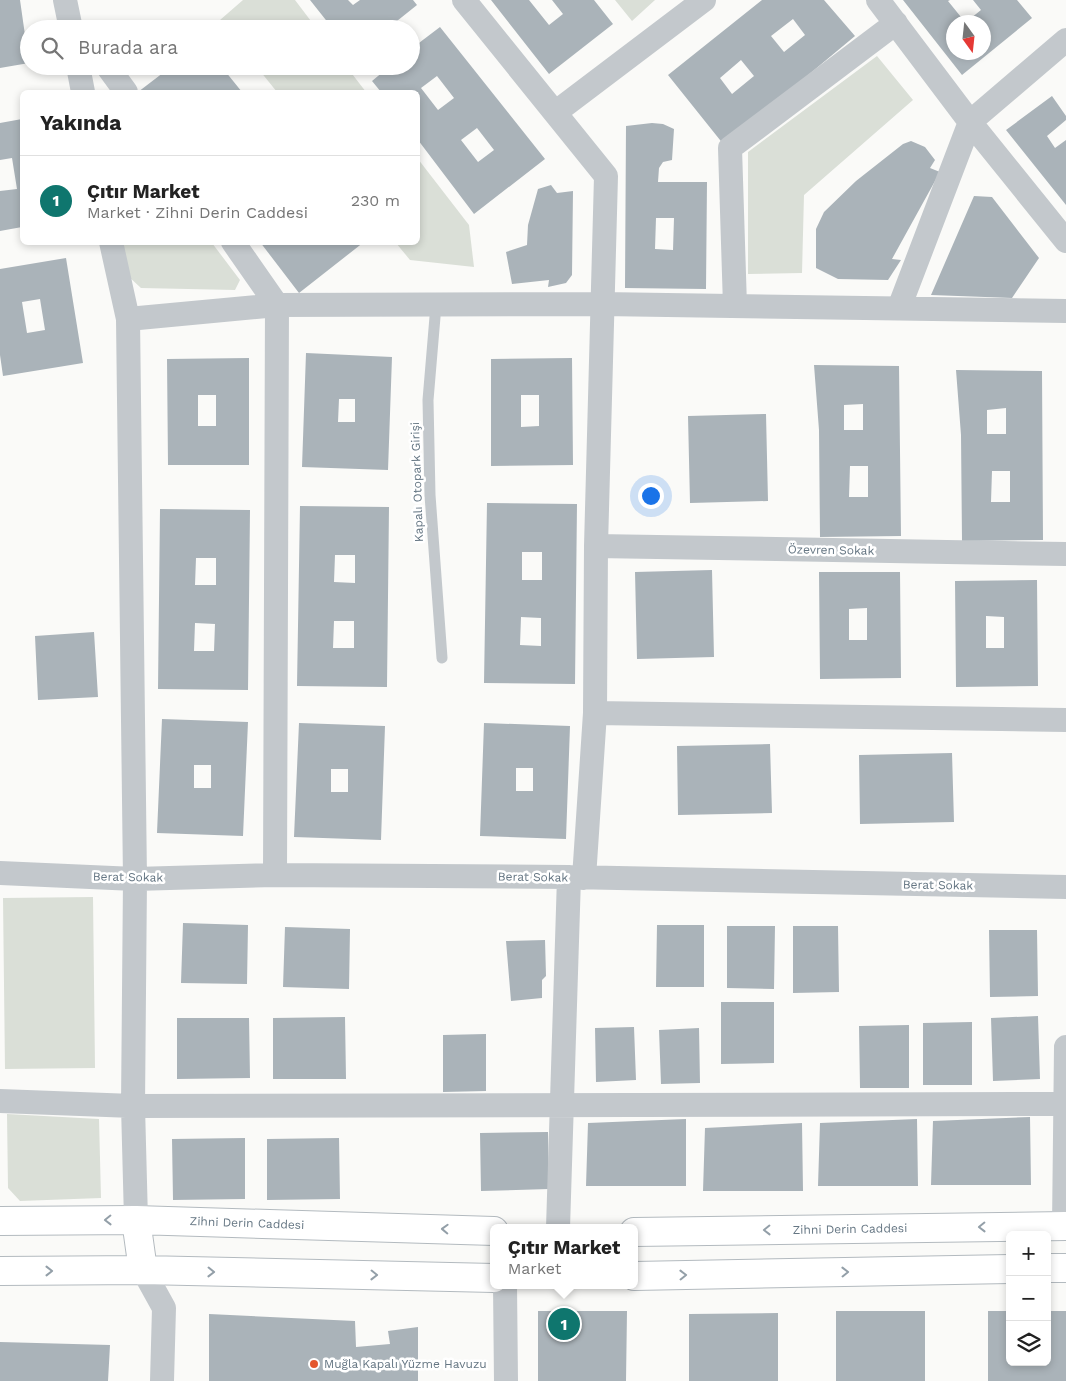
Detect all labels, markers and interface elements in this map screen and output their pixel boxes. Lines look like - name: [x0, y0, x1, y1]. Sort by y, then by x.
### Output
- north arrow: [946, 15, 991, 60]
- search box: [20, 20, 420, 75]
- icon: search: [38, 34, 66, 62]
- text: Burada ara: [78, 36, 178, 59]
- text: Yakında: [40, 110, 121, 135]
- text: Çıtır Market: [87, 180, 200, 203]
- text: 1: [53, 191, 59, 210]
- text: 230 m: [351, 191, 400, 210]
- text: Market · Zihni Derin Caddesi: [87, 203, 308, 222]
- street label: Kapalı Otopark Girişi: [408, 422, 426, 542]
- your location: [638, 483, 664, 509]
- street label: Özevren Sokak: [788, 542, 875, 558]
- street label: Berat Sokak: [93, 869, 163, 885]
- street label: Berat Sokak: [498, 869, 568, 885]
- street label: Berat Sokak: [903, 877, 973, 893]
- street label: Zihni Derin Caddesi: [189, 1214, 305, 1232]
- one-way arrow: [104, 1215, 112, 1225]
- street label: Zihni Derin Caddesi: [793, 1221, 907, 1237]
- one-way arrow: [978, 1222, 986, 1233]
- one-way arrow: [441, 1224, 449, 1235]
- popup: [490, 1224, 638, 1289]
- one-way arrow: [763, 1225, 771, 1235]
- map controls: [1006, 1231, 1051, 1366]
- button: +: [1006, 1231, 1051, 1276]
- text: Çıtır Market: [508, 1236, 620, 1259]
- text: Market: [508, 1259, 561, 1278]
- one-way arrow: [45, 1266, 53, 1276]
- one-way arrow: [208, 1267, 215, 1277]
- one-way arrow: [842, 1267, 849, 1277]
- one-way arrow: [370, 1270, 378, 1281]
- one-way arrow: [679, 1270, 687, 1280]
- button: −: [1006, 1276, 1051, 1321]
- pin: 1: [548, 1305, 580, 1343]
- button: layers: [1006, 1321, 1051, 1366]
- place label: Muğla Kapalı Yüzme Havuzu: [324, 1357, 487, 1371]
- marker: Muğla Kapalı Yüzme Havuzu: [308, 1358, 320, 1370]

